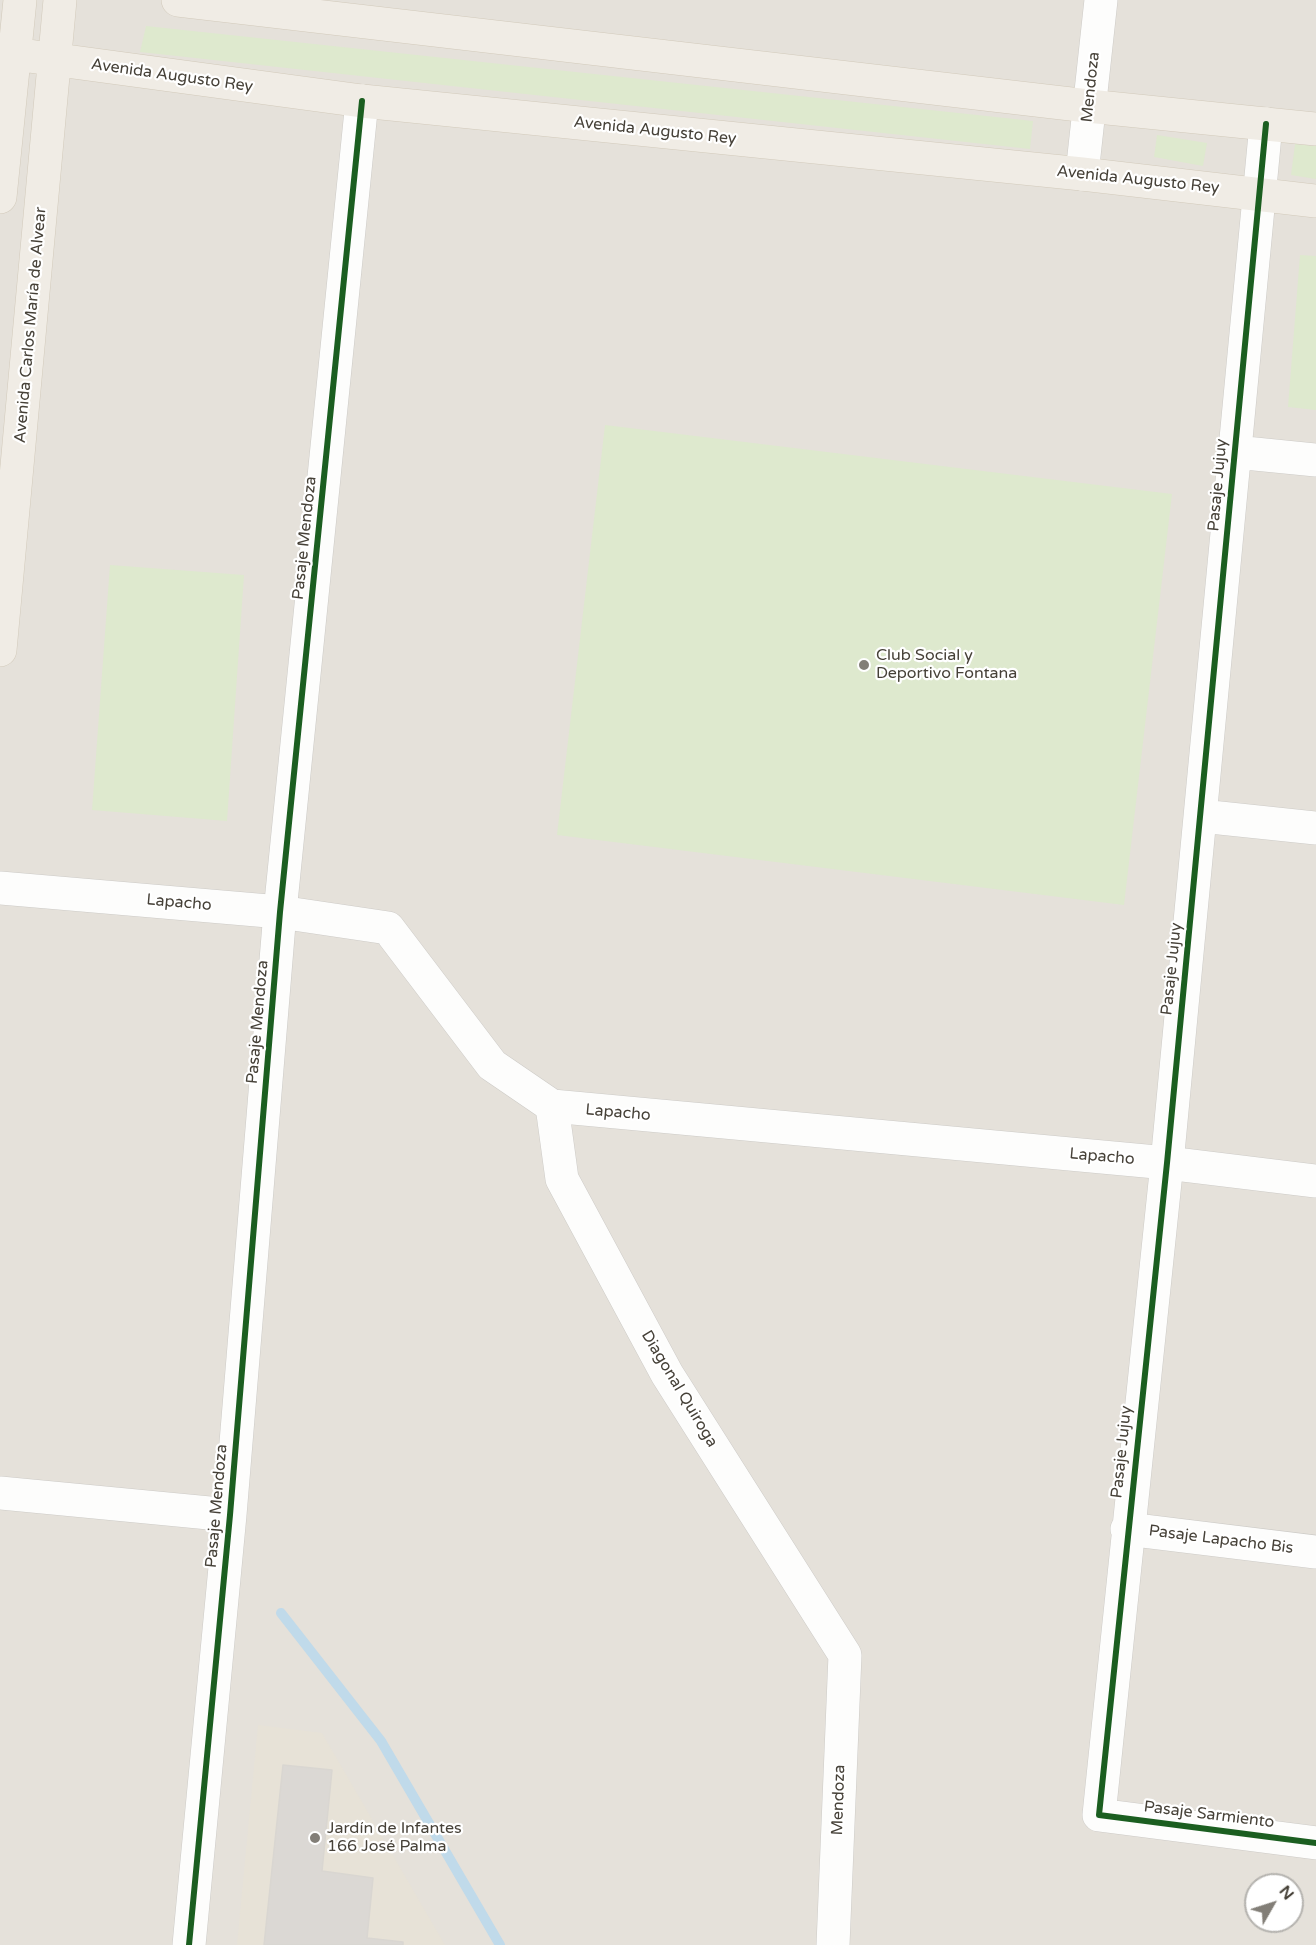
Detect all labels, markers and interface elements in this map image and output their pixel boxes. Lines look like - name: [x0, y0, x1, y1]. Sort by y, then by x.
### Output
- street label: Mendoza: [1078, 51, 1104, 123]
- street label: Avenida Augusto Rey: [90, 55, 254, 97]
- street label: Avenida Augusto Rey: [573, 113, 737, 149]
- street label: Avenida Augusto Rey: [1056, 162, 1220, 198]
- street label: Avenida Carlos María de Alvear: [11, 206, 51, 444]
- street label: Pasaje Jujuy: [1204, 438, 1232, 532]
- street label: Pasaje Mendoza: [289, 475, 321, 601]
- place label: Club Social y Deportivo Fontana: [876, 646, 1017, 684]
- marker: Club Social y Deportivo Fontana: [857, 658, 871, 672]
- street label: Lapacho: [146, 891, 212, 915]
- street label: Pasaje Jujuy: [1158, 922, 1186, 1016]
- street label: Pasaje Mendoza: [243, 959, 273, 1085]
- street label: Lapacho: [585, 1101, 651, 1125]
- street label: Lapacho: [1069, 1145, 1135, 1169]
- street label: Diagonal Quiroga: [637, 1327, 721, 1451]
- street label: Pasaje Jujuy: [1108, 1405, 1136, 1499]
- street label: Pasaje Mendoza: [202, 1443, 232, 1569]
- street label: Pasaje Lapacho Bis: [1148, 1522, 1294, 1558]
- street label: Mendoza: [828, 1764, 850, 1836]
- street label: Pasaje Sarmiento: [1143, 1797, 1275, 1833]
- place label: Jardín de Infantes 166 José Palma: [327, 1819, 462, 1857]
- marker: Jardín de Infantes 166 José Palma: [308, 1831, 322, 1845]
- north arrow: [1244, 1873, 1304, 1933]
- text: N: [1275, 1882, 1298, 1904]

